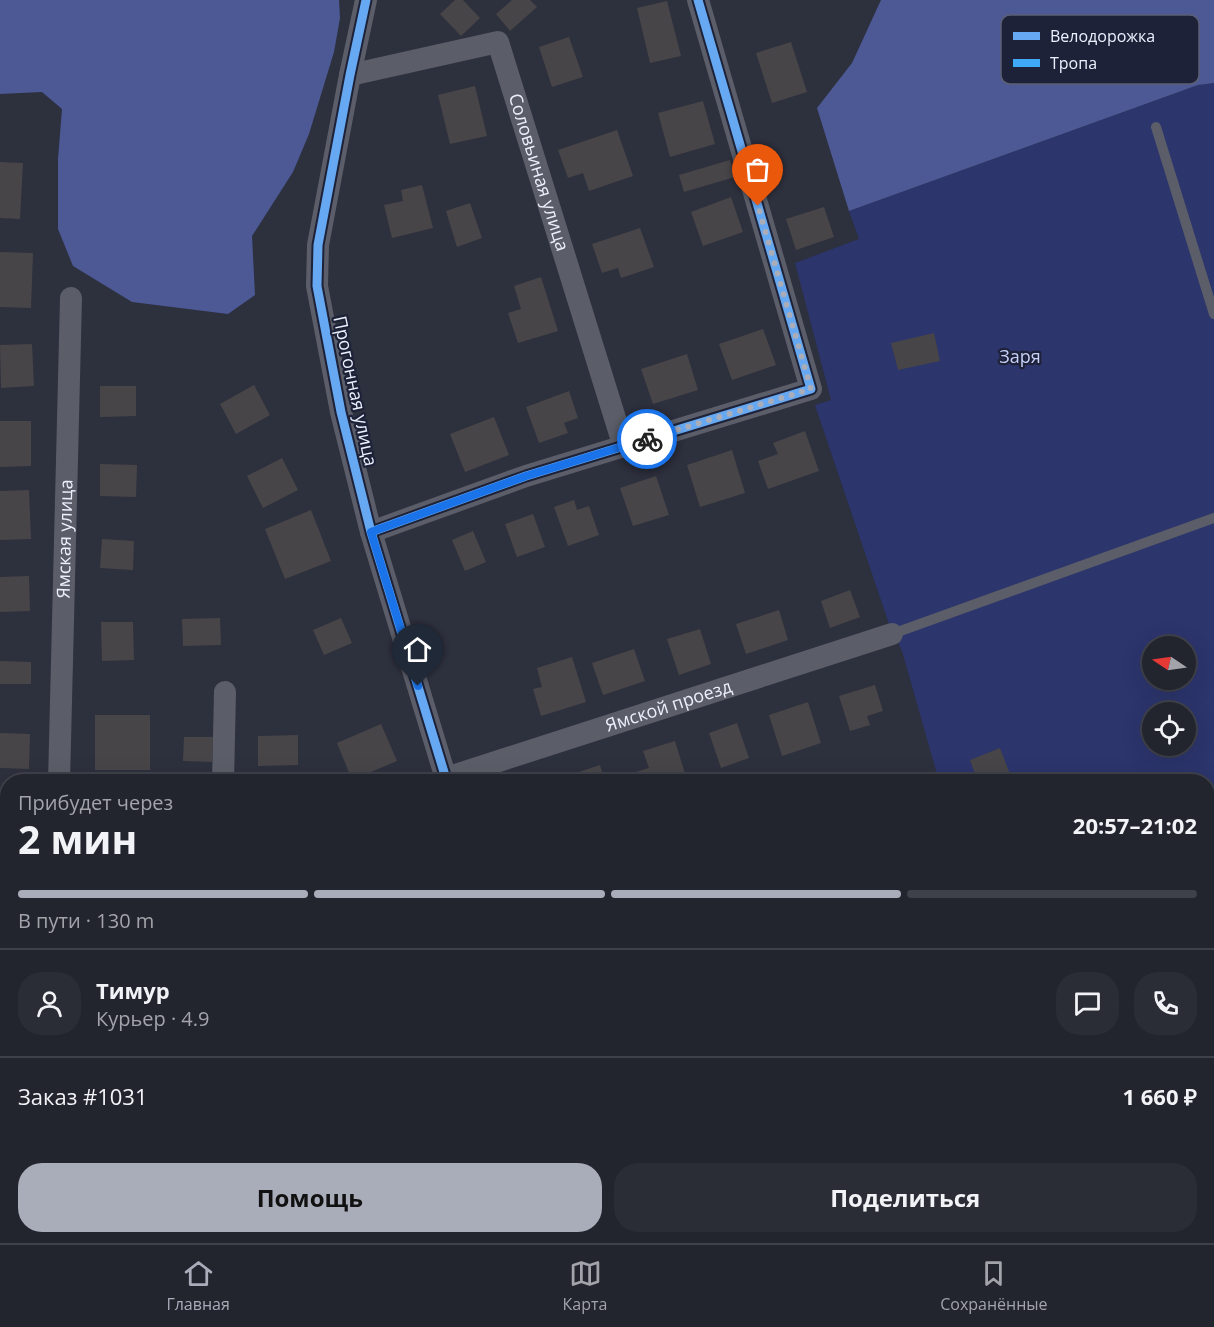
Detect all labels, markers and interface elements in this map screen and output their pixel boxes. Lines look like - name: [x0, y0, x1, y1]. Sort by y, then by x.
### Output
- legend: [1001, 15, 1199, 84]
- text: Велодорожка: [1050, 25, 1155, 47]
- text: Тропа: [1050, 52, 1097, 74]
- street label: Соловьиная улица: [504, 90, 575, 254]
- pin: [732, 144, 783, 206]
- icon: bag: [741, 153, 774, 186]
- street label: Прогонная улица: [328, 313, 384, 468]
- park label: Заря: [999, 344, 1041, 368]
- courier: [617, 409, 677, 469]
- icon: bike: [631, 423, 664, 456]
- street label: Ямская улица: [51, 479, 77, 599]
- pin: [392, 624, 443, 686]
- icon: home: [401, 633, 434, 666]
- north arrow: [1142, 636, 1196, 690]
- map controls: [1142, 636, 1196, 756]
- street label: Ямской проезд: [602, 674, 735, 737]
- button: locate: [1142, 702, 1196, 756]
- text: Прибудет через: [18, 789, 173, 816]
- text: 20:57–21:02: [1073, 810, 1197, 840]
- text: 2 мин: [18, 812, 137, 865]
- text: В пути · 130 m: [18, 907, 154, 934]
- button: person: [18, 972, 81, 1035]
- button: chat: [1056, 972, 1119, 1035]
- button: phone: [1134, 972, 1197, 1035]
- text: Тимур: [96, 975, 170, 1005]
- text: Курьер · 4.9: [96, 1005, 210, 1032]
- text: Заказ #1031: [18, 1081, 148, 1111]
- text: 1 660 ₽: [1122, 1081, 1197, 1111]
- button: Помощь: [18, 1163, 602, 1232]
- button: Поделиться: [614, 1163, 1197, 1232]
- tab: Главная: [166, 1257, 230, 1315]
- tab: Карта: [563, 1257, 607, 1315]
- tab: Сохранённые: [940, 1257, 1048, 1315]

